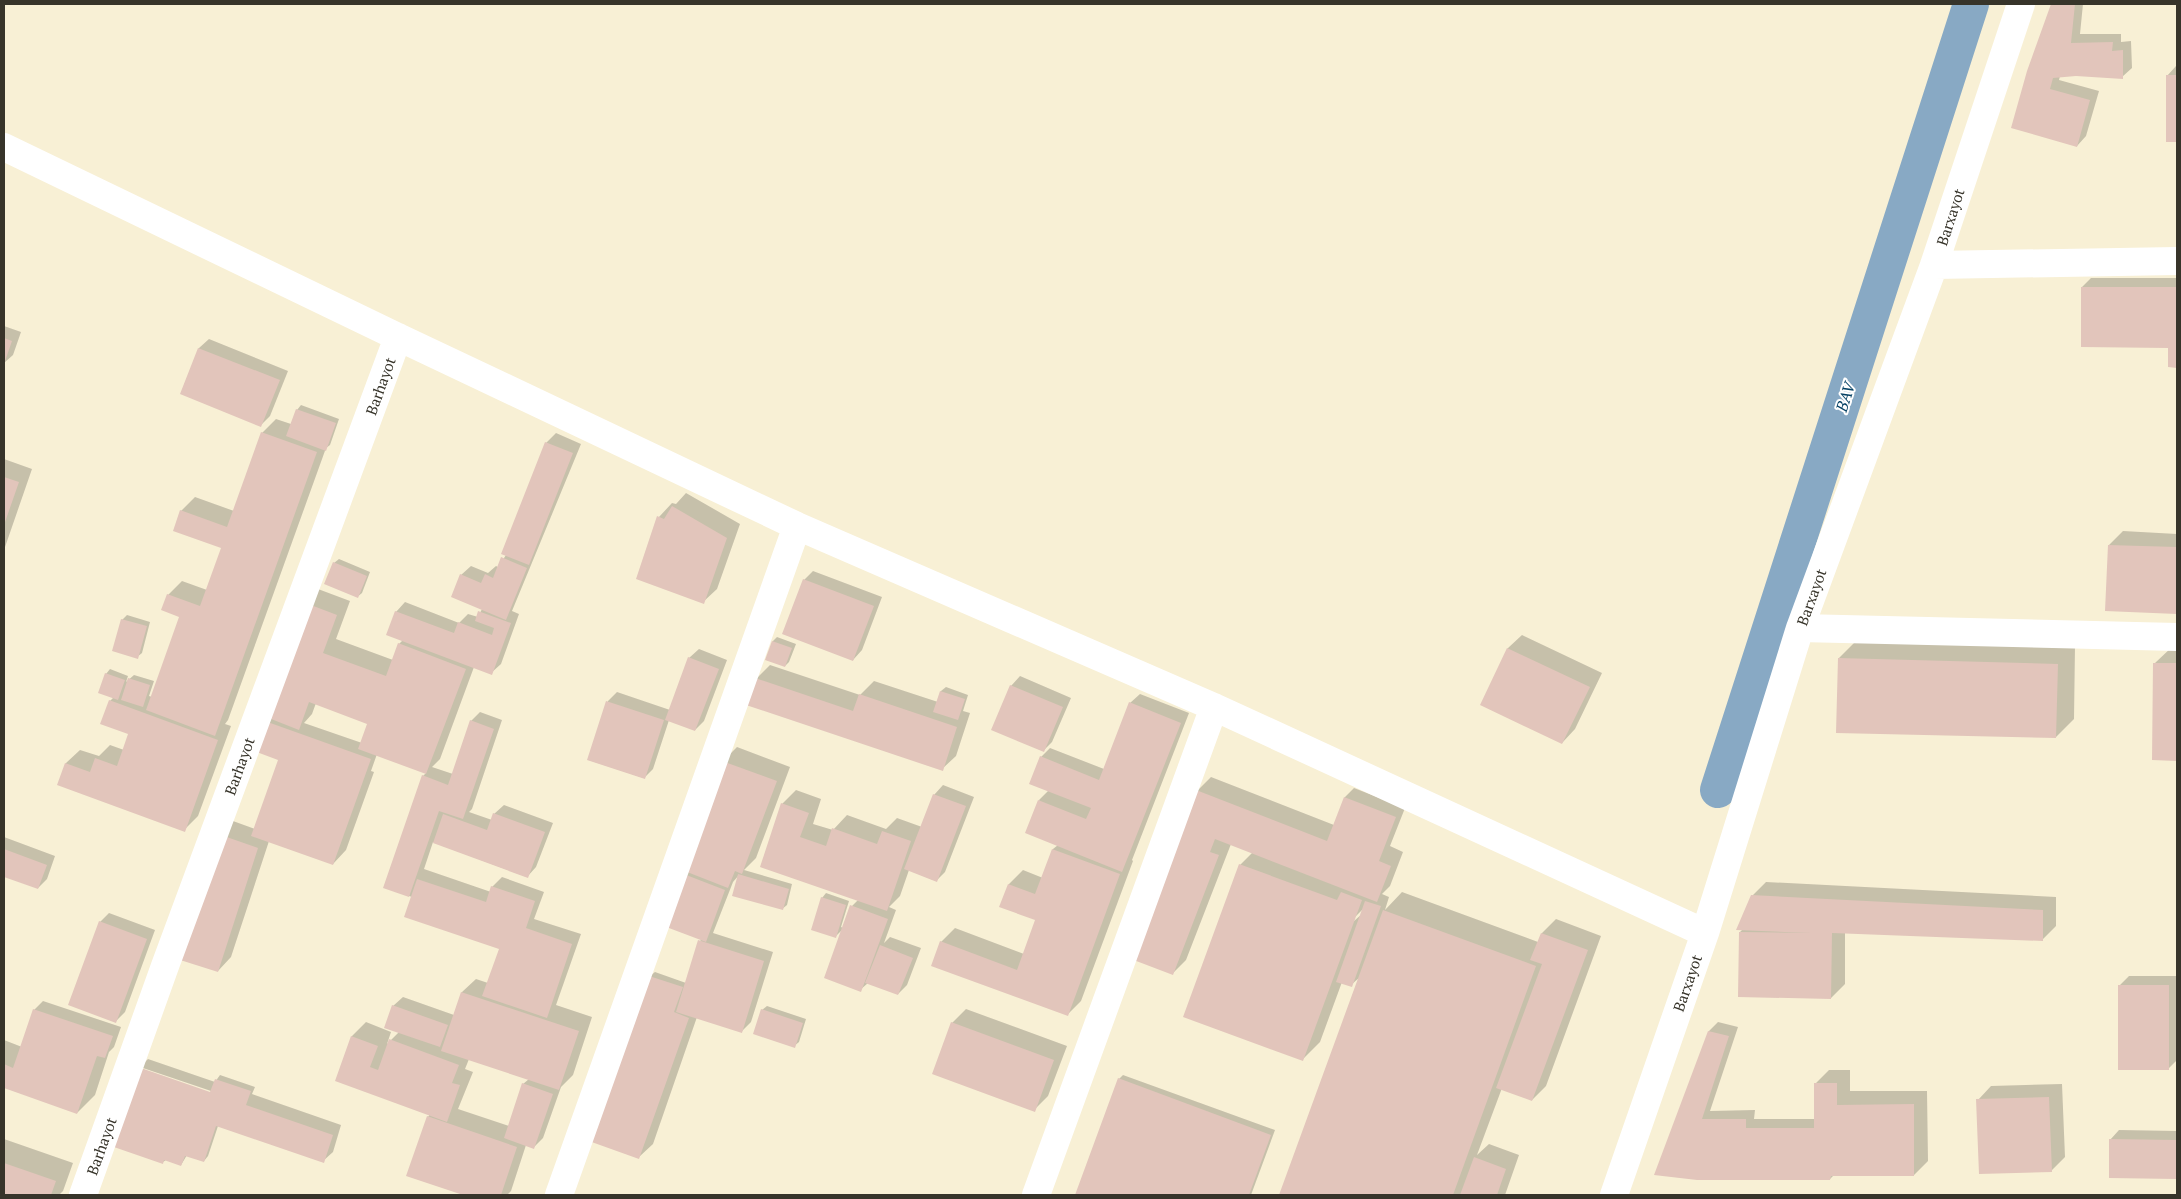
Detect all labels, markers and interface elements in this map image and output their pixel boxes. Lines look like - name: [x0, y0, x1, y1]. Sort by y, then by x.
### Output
- street label: Barxayot: [1931, 185, 1969, 248]
- street label: Barhayot: [360, 354, 400, 418]
- water label: BAV: [1830, 377, 1861, 415]
- street label: Barxayot: [1792, 565, 1831, 628]
- street label: Barhayot: [219, 734, 259, 798]
- street label: Barxayot: [1668, 951, 1706, 1014]
- street label: Barhayot: [81, 1114, 121, 1178]

